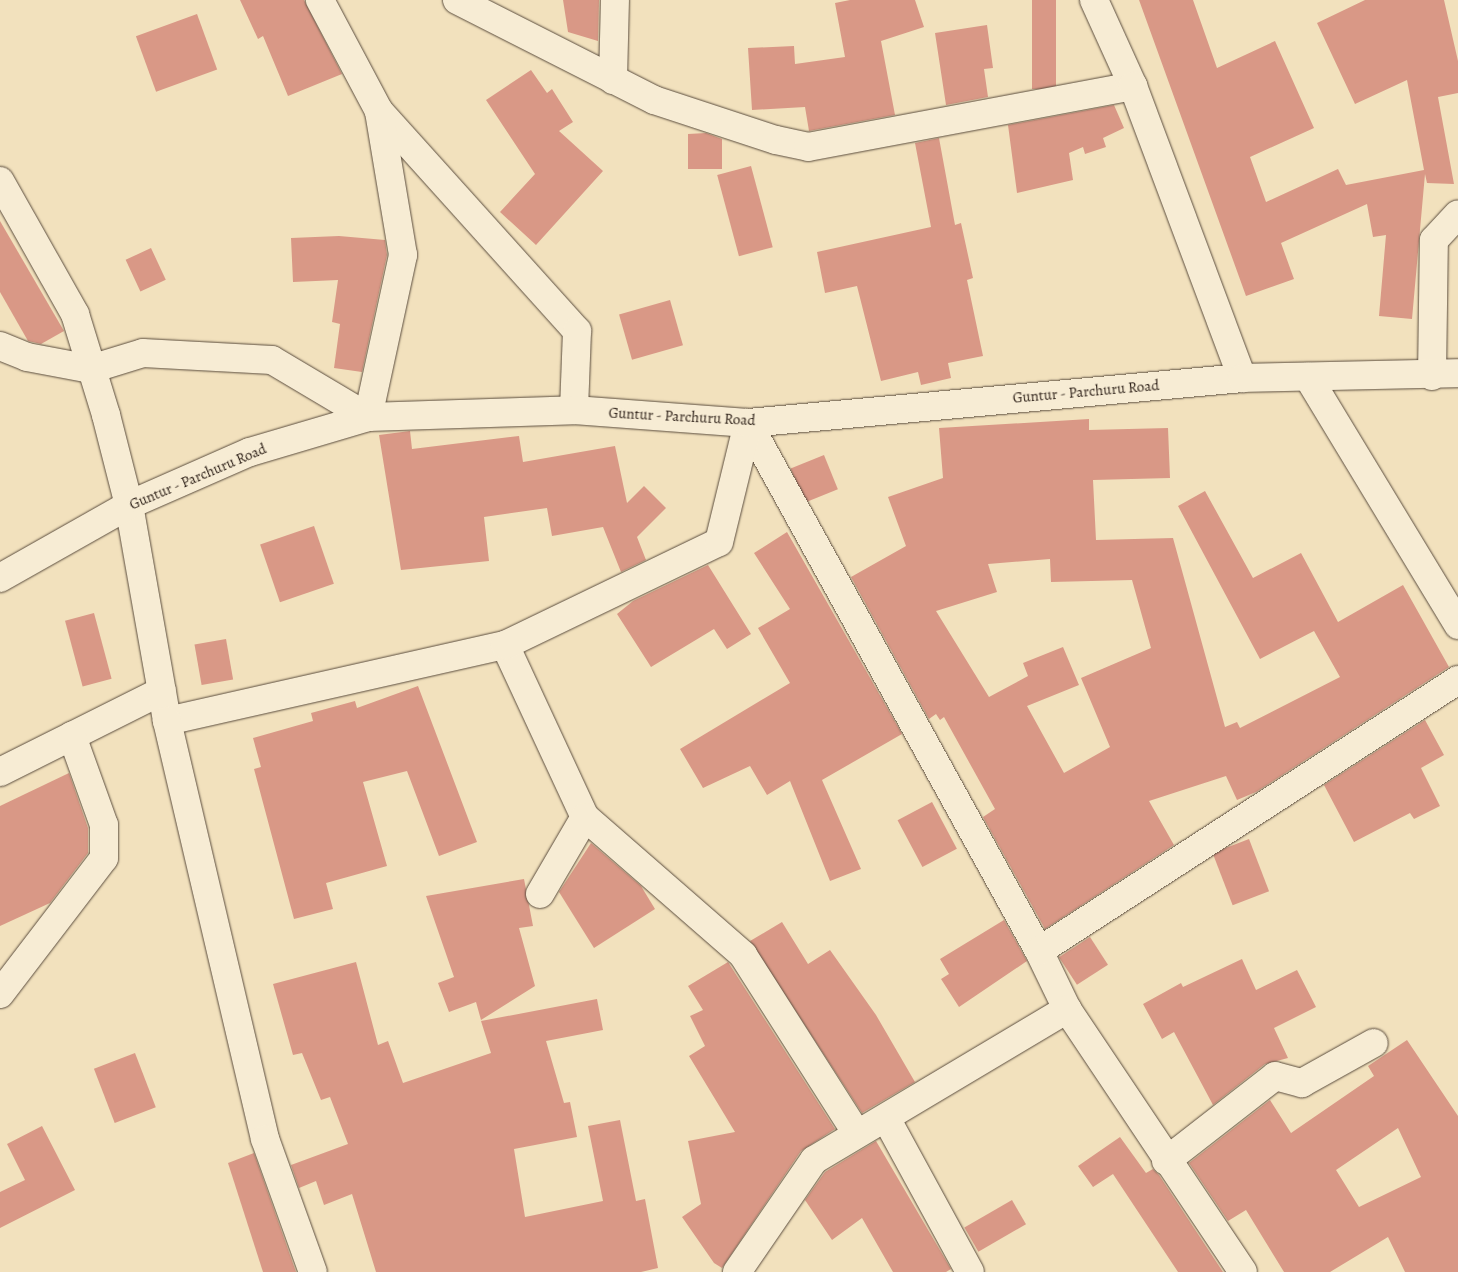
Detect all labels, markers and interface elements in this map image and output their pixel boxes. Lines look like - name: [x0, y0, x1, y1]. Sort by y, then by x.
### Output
- street label: Guntur - Parchuru Road: [1012, 377, 1160, 407]
- street label: Guntur - Parchuru Road: [608, 404, 756, 430]
- street label: Guntur - Parchuru Road: [127, 440, 269, 514]

